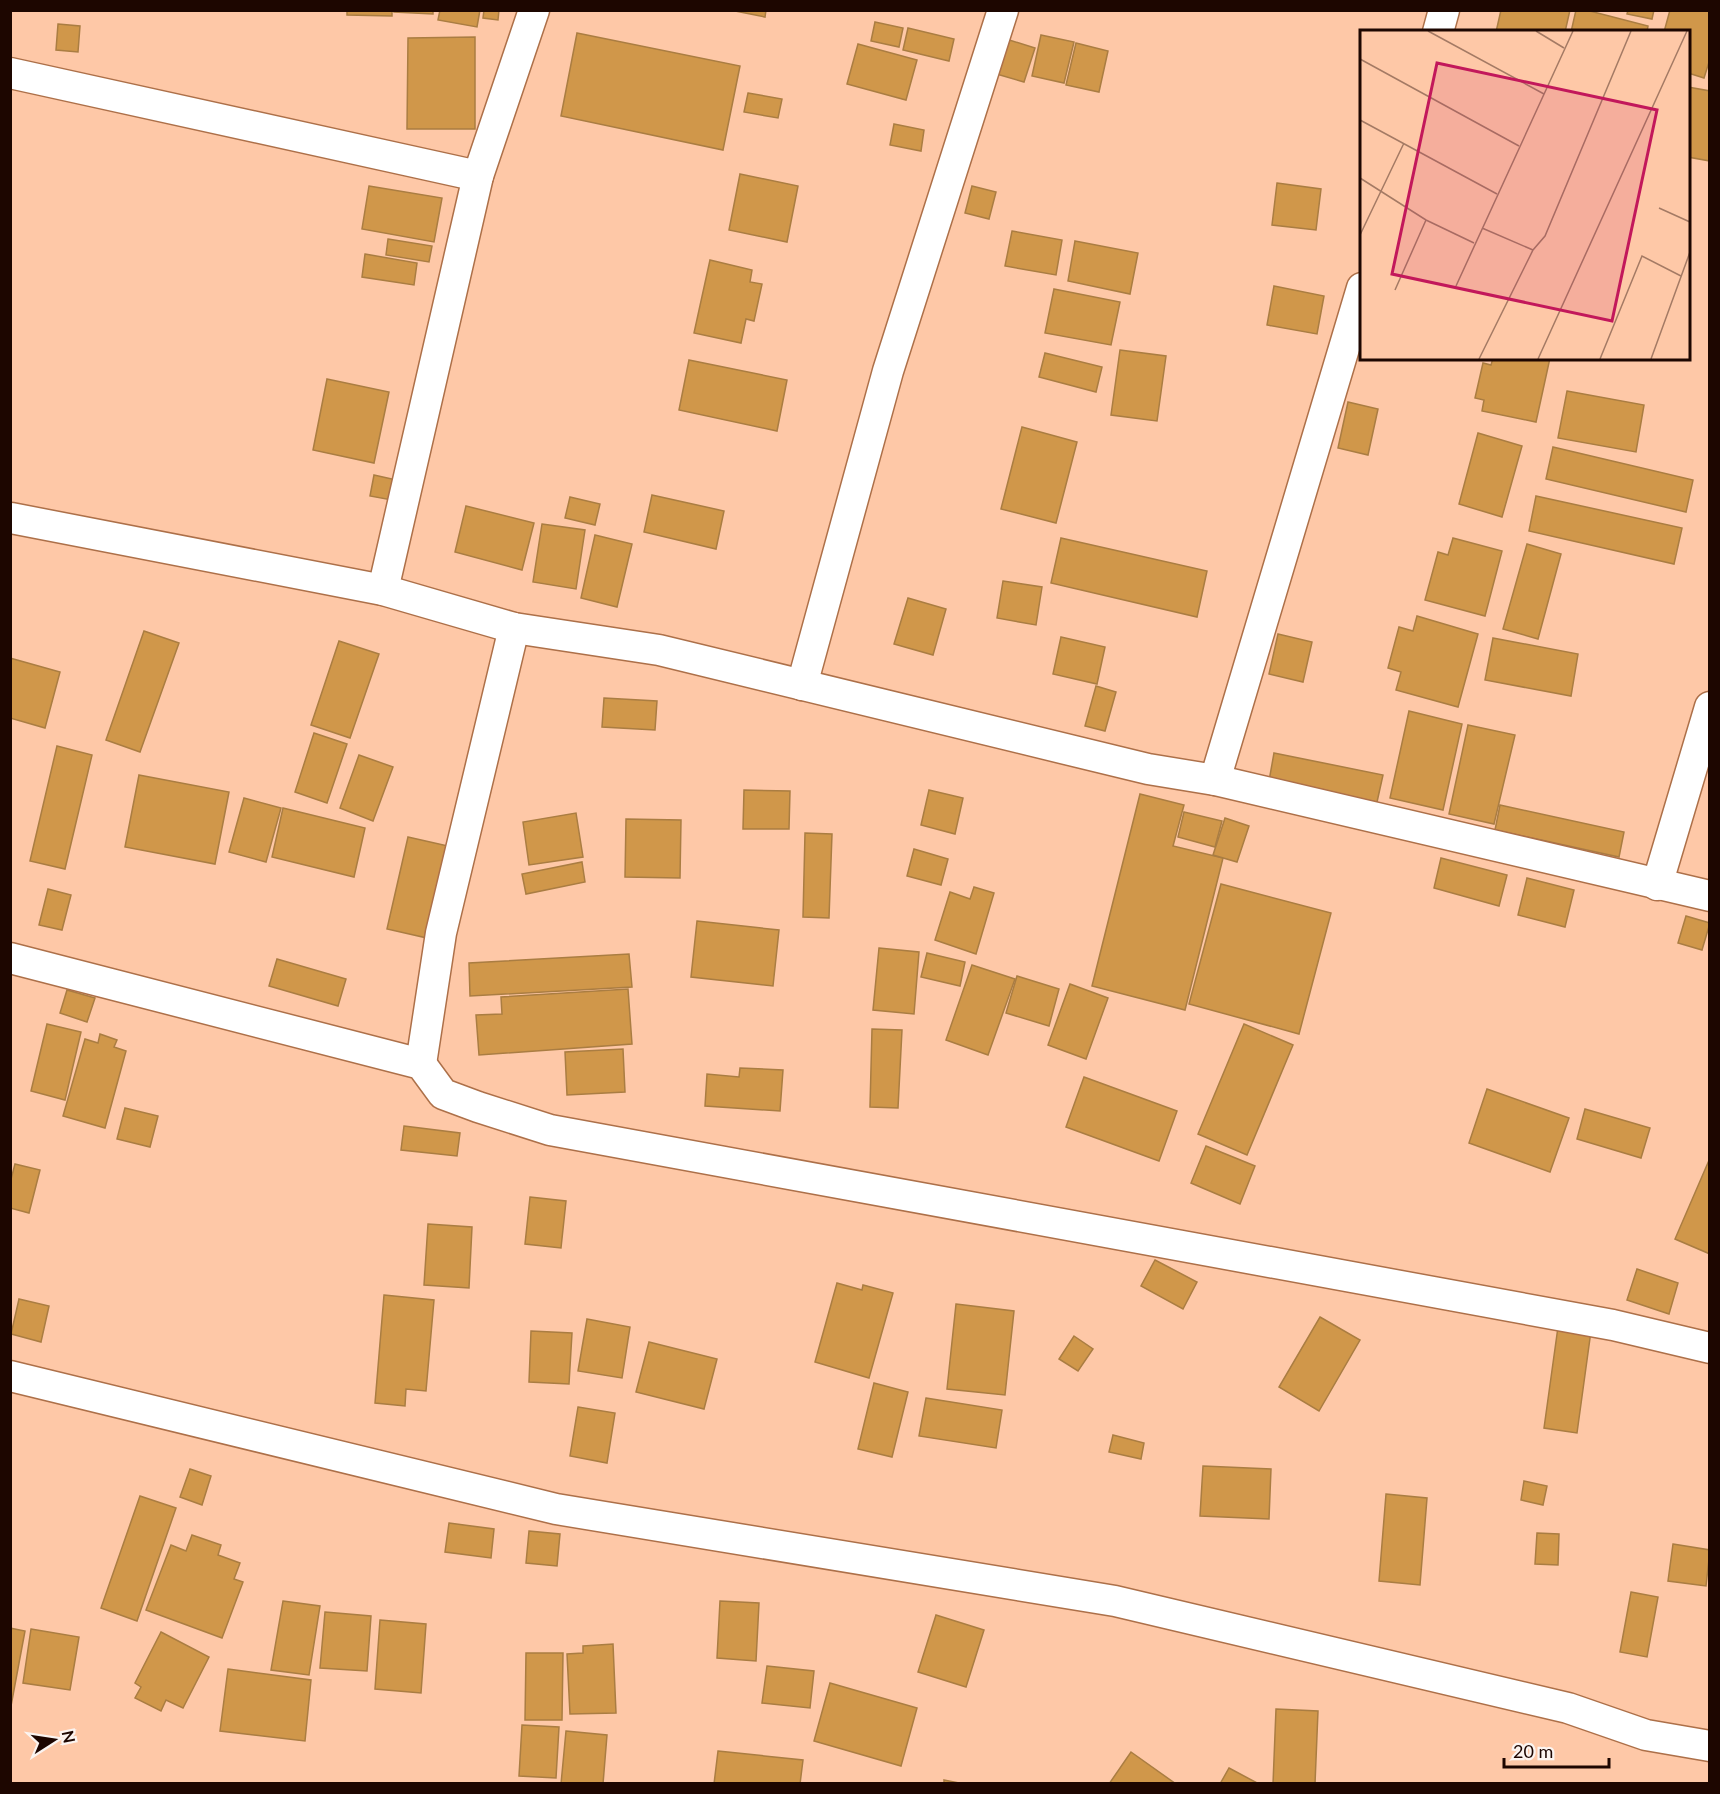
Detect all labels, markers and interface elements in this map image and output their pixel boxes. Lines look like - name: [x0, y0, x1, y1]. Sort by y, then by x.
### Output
- inset map: [1360, 30, 1690, 360]
- north arrow: [24, 1710, 84, 1770]
- text: N: [59, 1729, 80, 1745]
- scale bar: [1504, 1731, 1609, 1769]
- text: 20 m: [1513, 1740, 1553, 1762]

